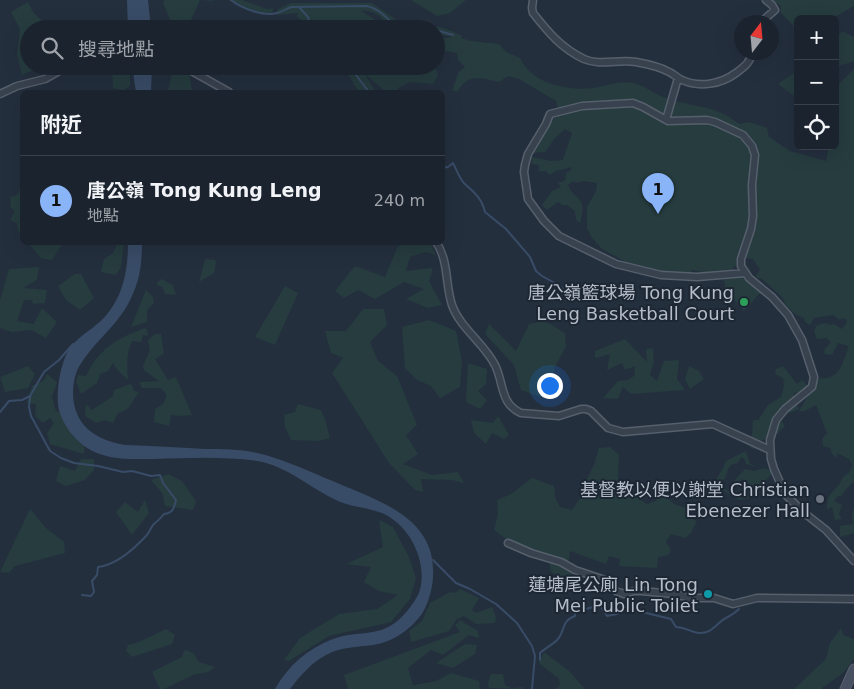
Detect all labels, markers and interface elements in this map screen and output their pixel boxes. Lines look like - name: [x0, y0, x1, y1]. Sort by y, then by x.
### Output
- north arrow: [734, 15, 779, 60]
- map controls: [794, 15, 839, 150]
- button: +: [794, 15, 839, 60]
- search box: [20, 20, 445, 75]
- icon: search: [38, 34, 66, 62]
- text: 搜尋地點: [78, 38, 154, 60]
- button: −: [794, 60, 839, 105]
- button: locate: [794, 105, 839, 150]
- text: 附近: [40, 113, 82, 137]
- pin: 1: [642, 173, 674, 214]
- text: 唐公嶺 Tong Kung Leng: [87, 179, 322, 201]
- text: 1: [50, 191, 62, 210]
- text: 240 m: [374, 191, 425, 210]
- text: 地點: [87, 206, 119, 225]
- place label: 唐公嶺籃球場 Tong Kung Leng Basketball Court: [528, 282, 734, 324]
- marker: 唐公嶺籃球場 Tong Kung Leng Basketball Court: [738, 296, 750, 308]
- your location: [537, 373, 563, 399]
- place label: 基督教以便以謝堂 Christian Ebenezer Hall: [580, 479, 810, 521]
- marker: 基督教以便以謝堂 Christian Ebenezer Hall: [814, 493, 826, 505]
- place label: 蓮塘尾公廁 Lin Tong Mei Public Toilet: [528, 574, 698, 616]
- marker: 蓮塘尾公廁 Lin Tong Mei Public Toilet: [702, 588, 714, 600]

